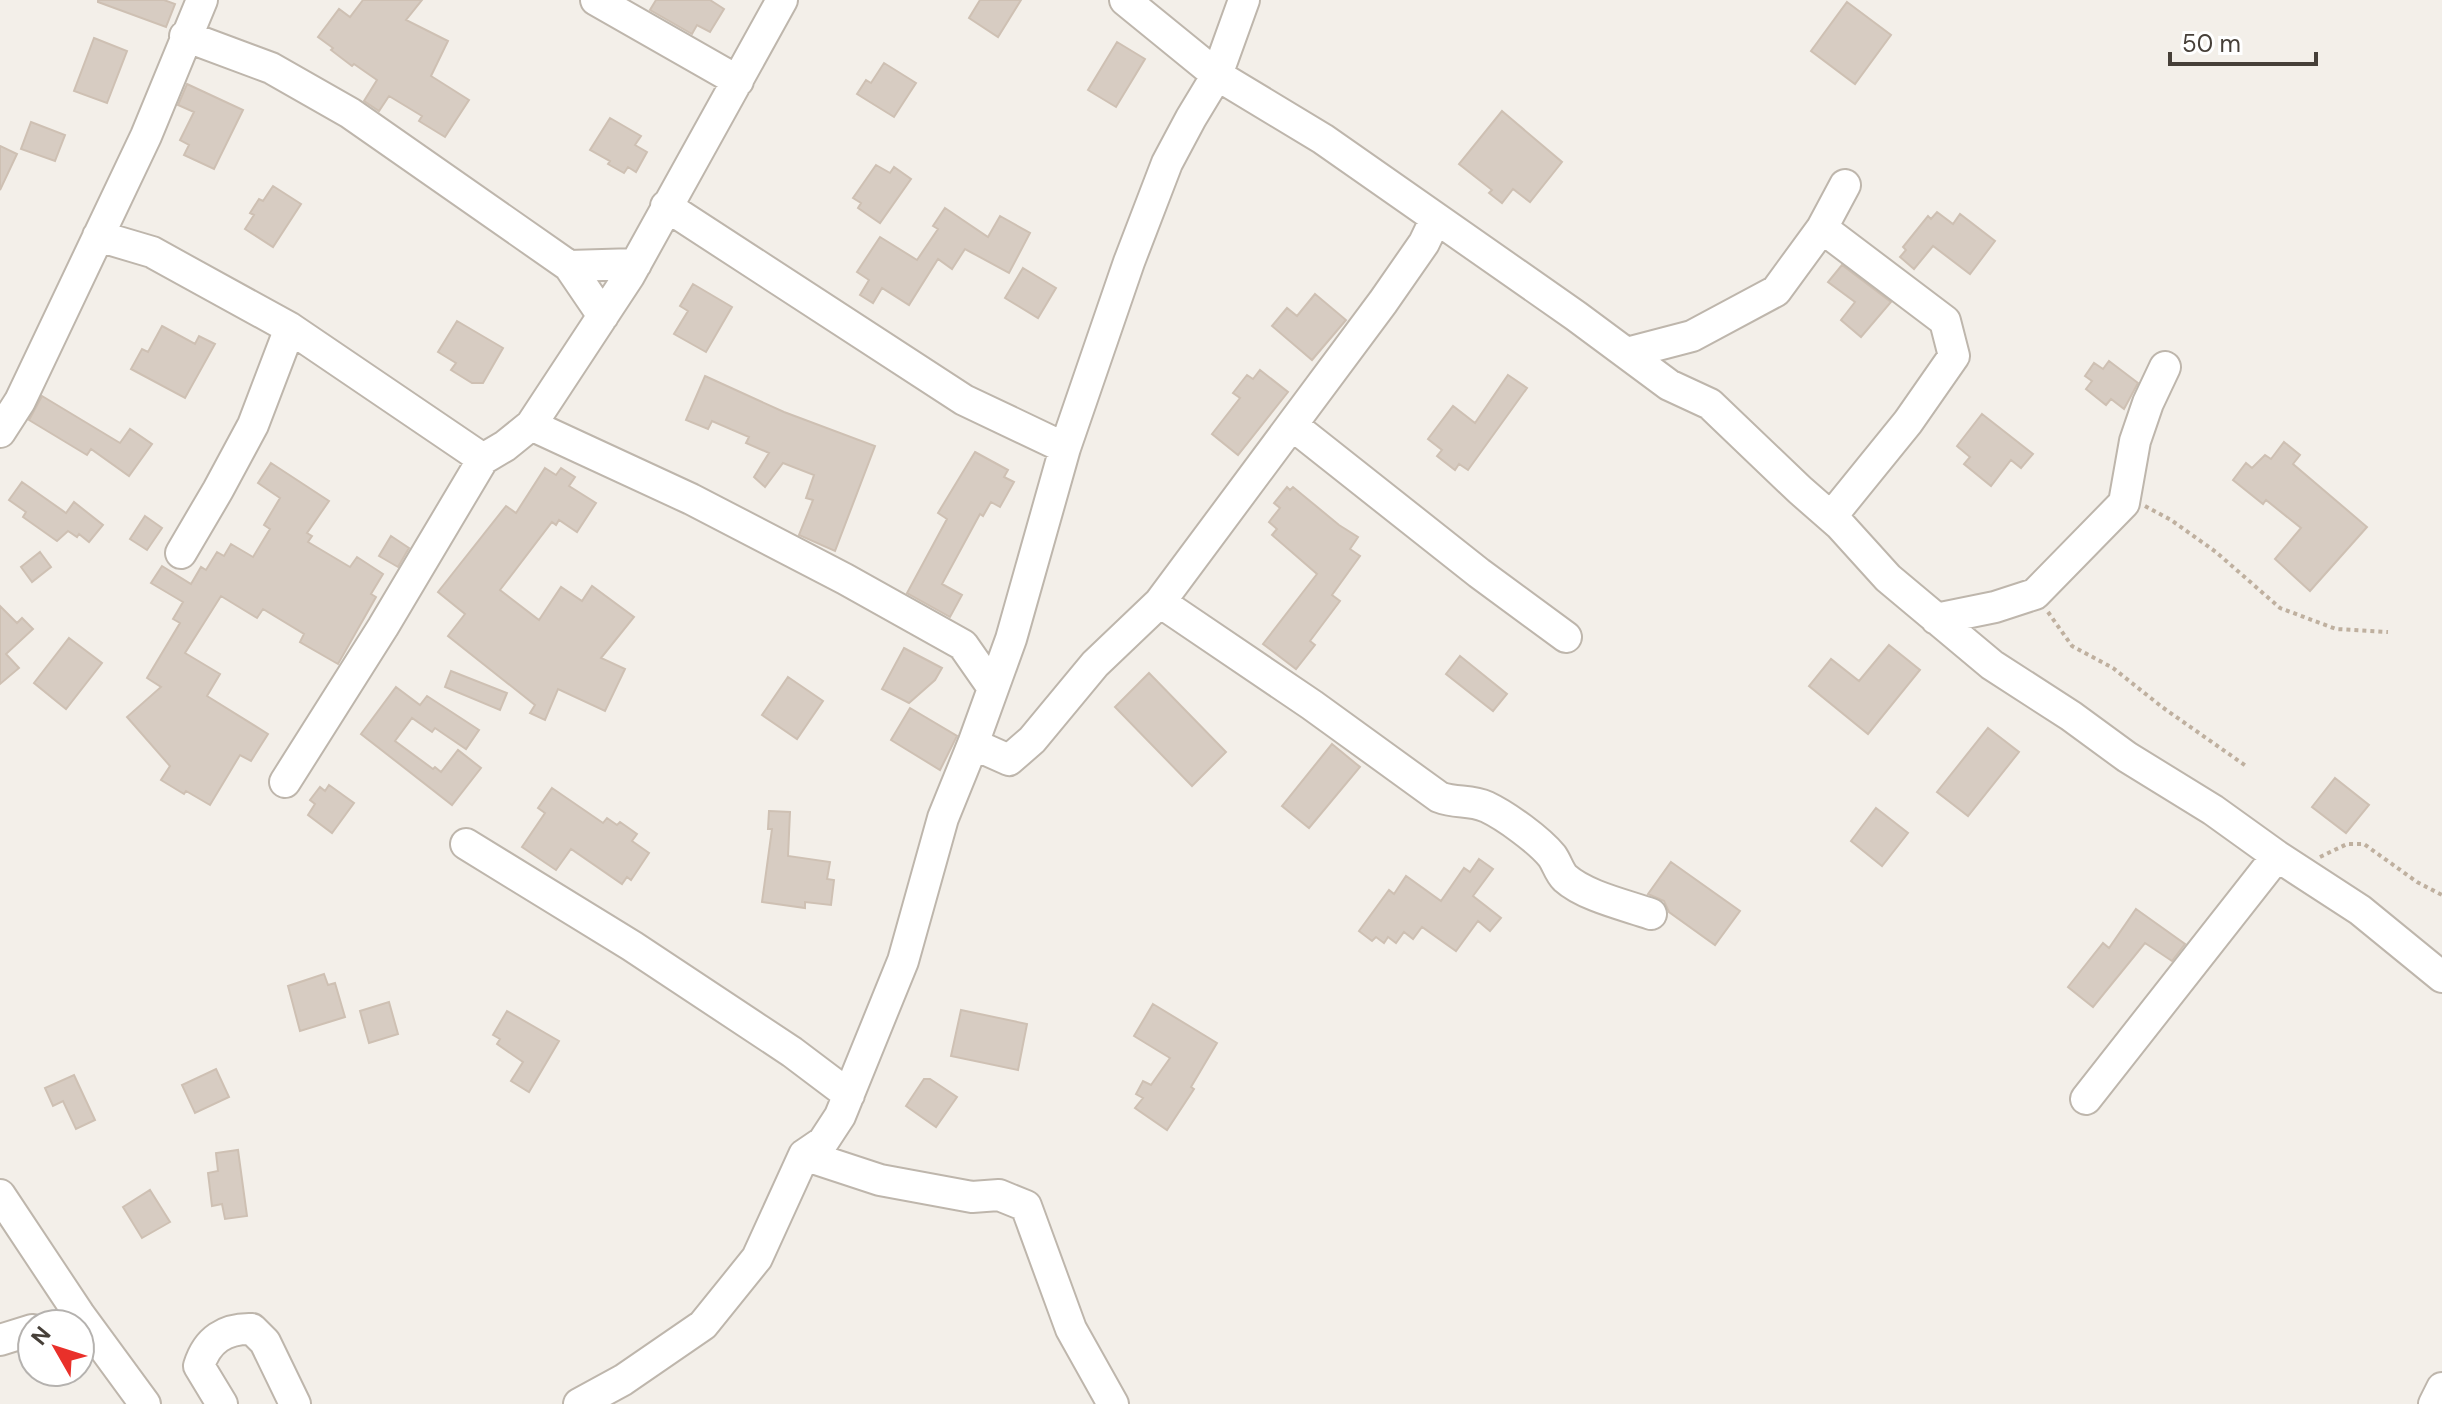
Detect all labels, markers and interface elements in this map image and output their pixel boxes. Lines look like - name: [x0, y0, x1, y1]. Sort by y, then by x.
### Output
- scale bar: [2170, 16, 2316, 66]
- text: 50 m: [2182, 28, 2241, 59]
- north arrow: [16, 1308, 96, 1388]
- text: N: [25, 1320, 57, 1351]

